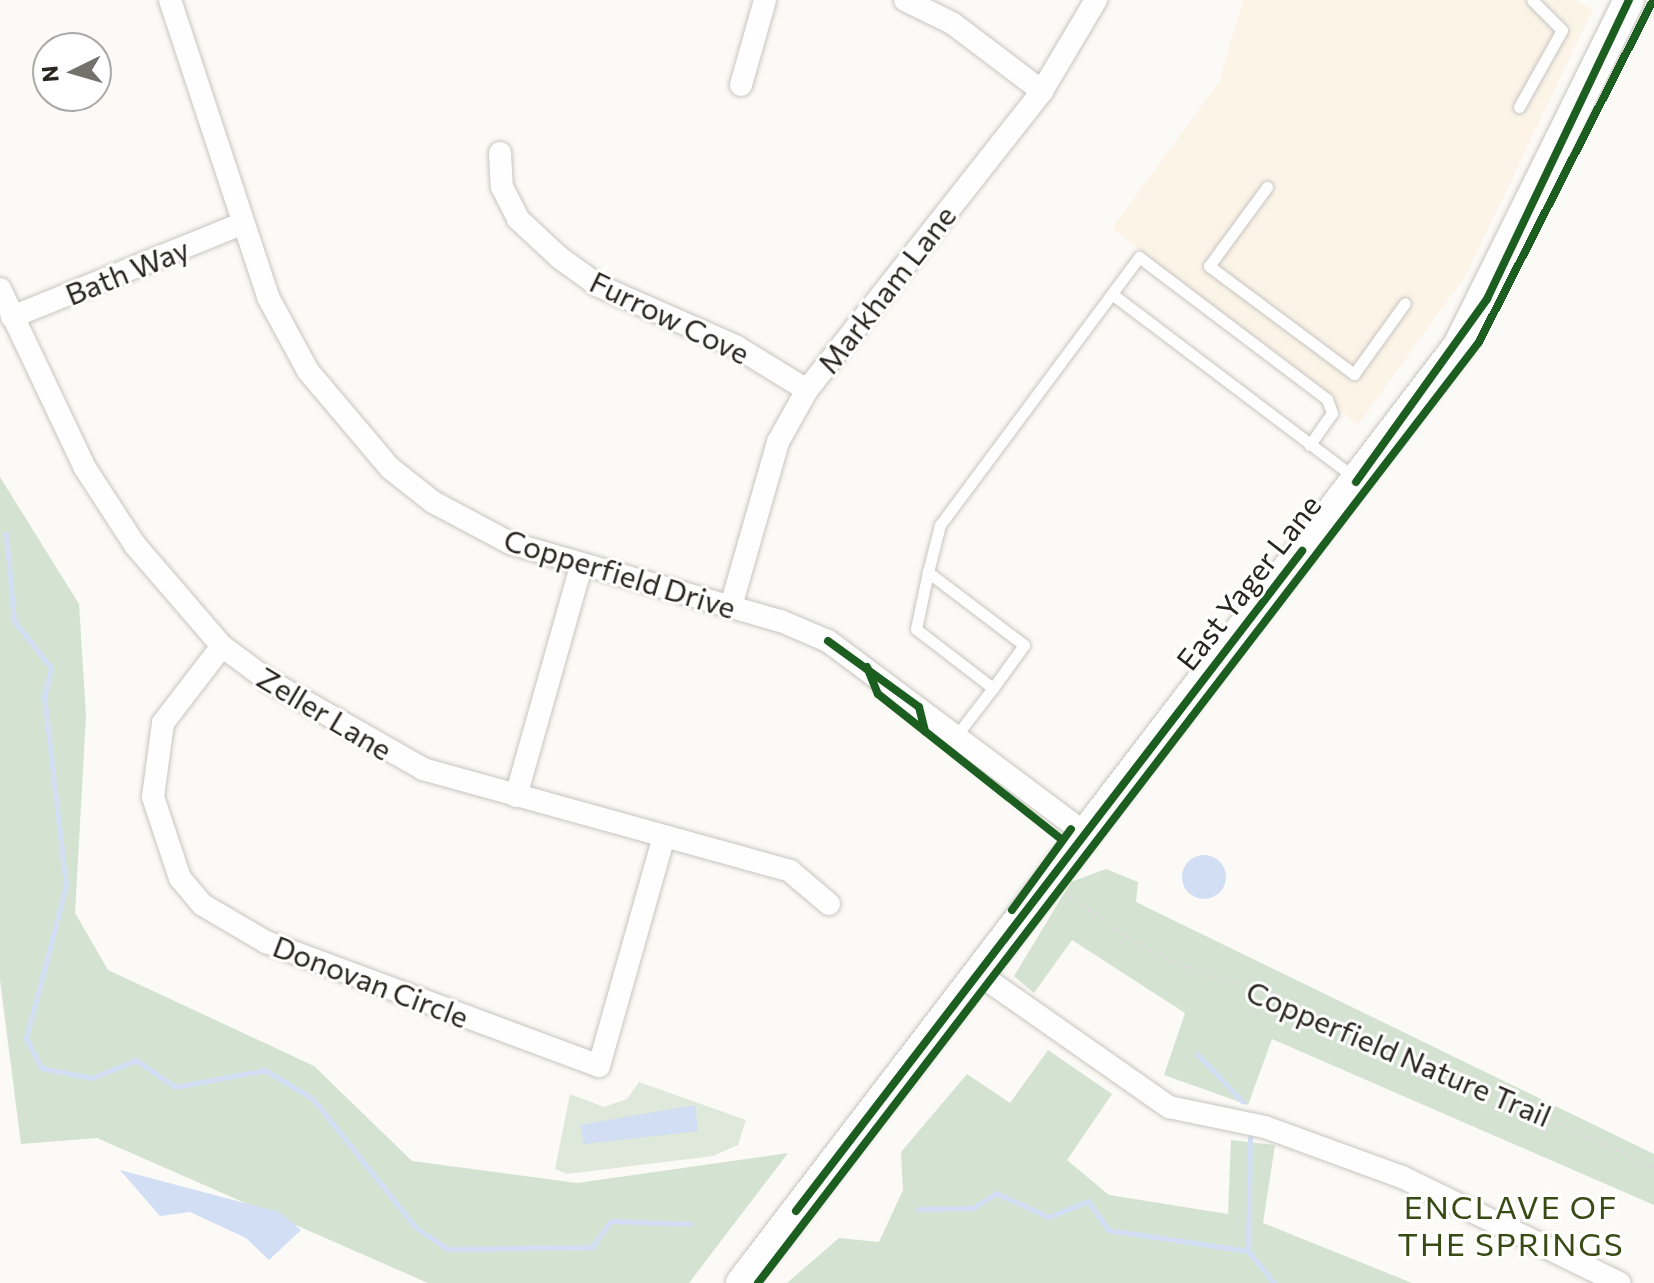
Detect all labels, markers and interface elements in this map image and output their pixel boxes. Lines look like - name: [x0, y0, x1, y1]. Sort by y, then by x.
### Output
- north arrow: [32, 32, 112, 112]
- text: N: [35, 65, 64, 83]
- street label: Markham Lane: [809, 198, 963, 380]
- street label: Bath Way: [60, 230, 194, 312]
- street label: Furrow Cove: [584, 263, 756, 371]
- street label: East Yager Lane: [1168, 487, 1328, 677]
- street label: Copperfield Drive: [500, 521, 740, 625]
- street label: Zeller Lane: [251, 659, 399, 767]
- street label: Donovan Circle: [268, 927, 474, 1035]
- street label: Copperfield Nature Trail: [1241, 972, 1557, 1134]
- district label: ENCLAVE OF THE SPRINGS: [1397, 1188, 1625, 1263]

